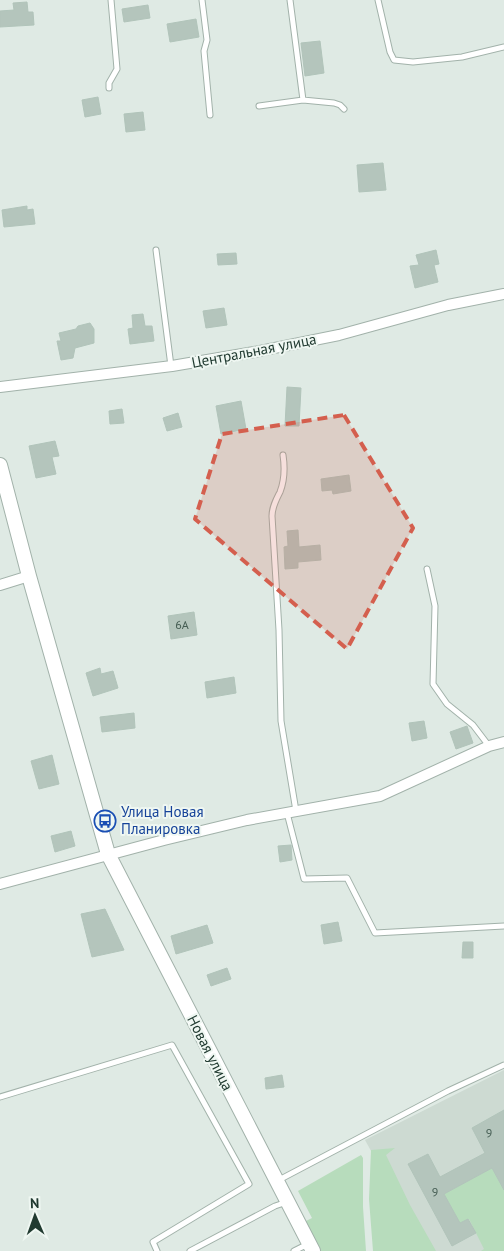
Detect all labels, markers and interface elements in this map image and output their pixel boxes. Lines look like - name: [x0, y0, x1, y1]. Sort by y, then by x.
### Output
- street label: Центральная улица: [190, 329, 318, 372]
- house number: 6А: [175, 617, 189, 632]
- place label: Улица Новая Планировка: [121, 802, 204, 838]
- bus stop icon: Улица Новая Планировка: [93, 809, 117, 833]
- street label: Новая улица: [183, 1012, 238, 1094]
- house number: 9: [486, 1125, 492, 1140]
- house number: 9: [432, 1184, 438, 1199]
- north arrow: [10, 1191, 60, 1241]
- text: N: [30, 1194, 39, 1212]

